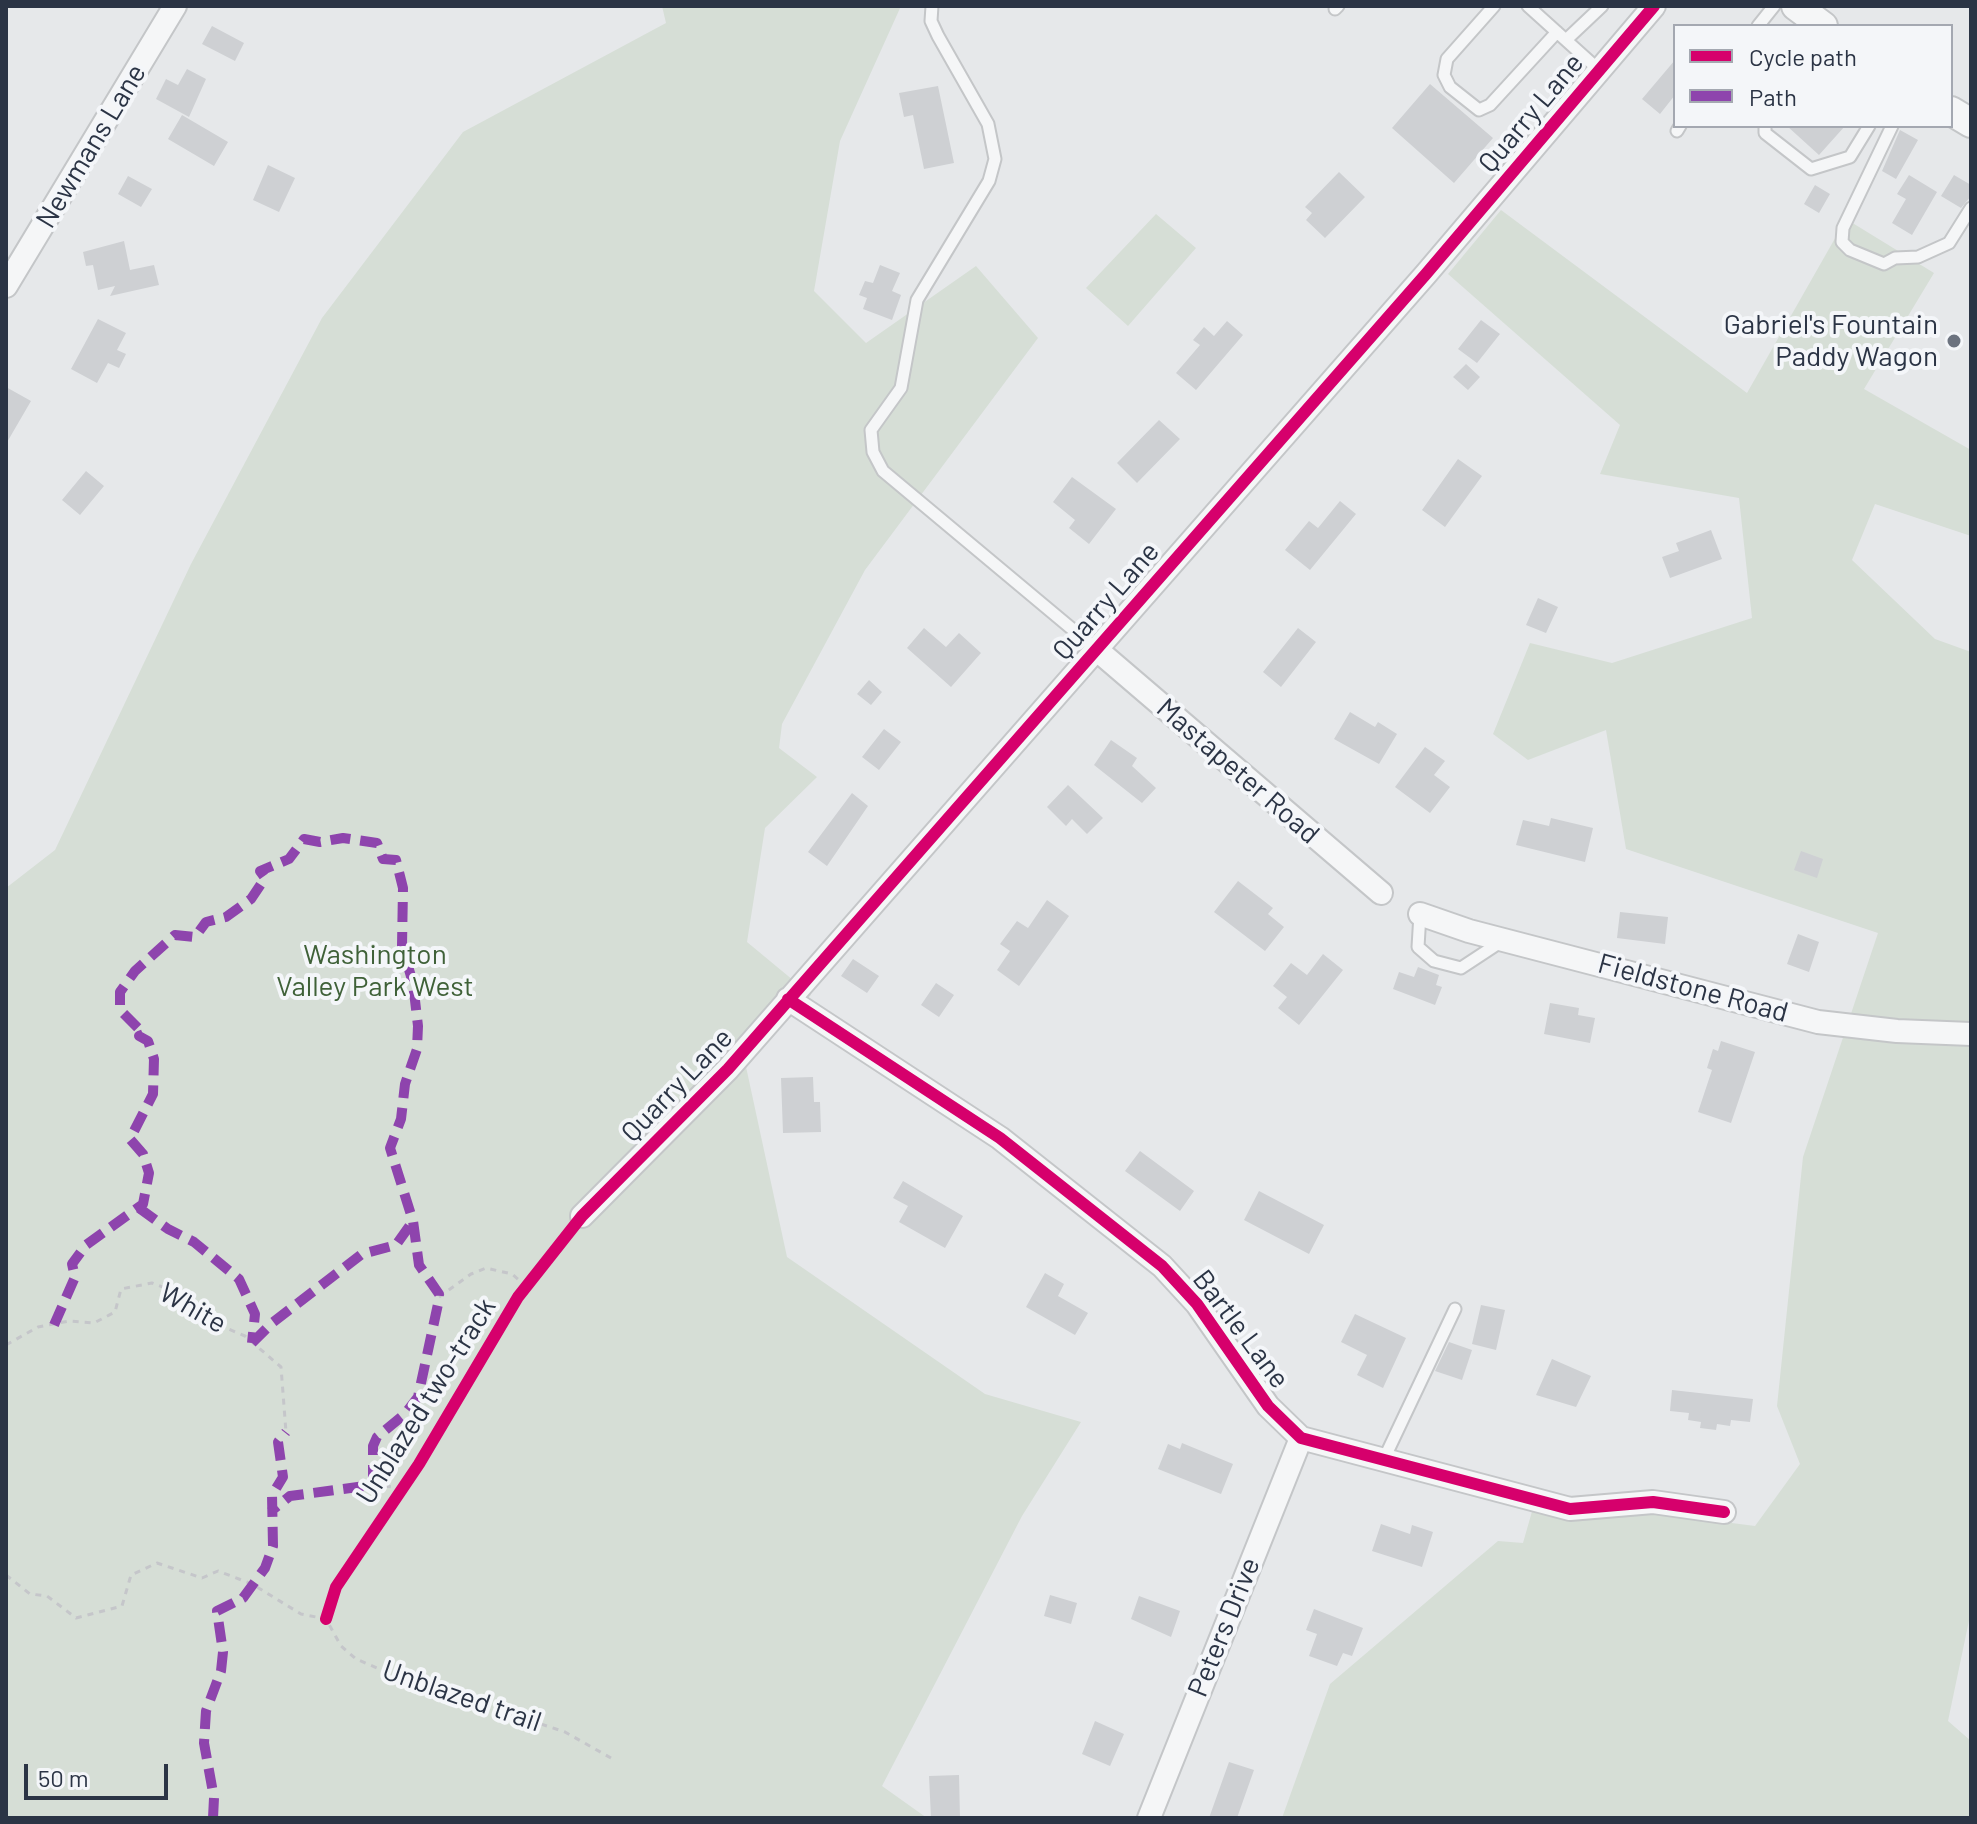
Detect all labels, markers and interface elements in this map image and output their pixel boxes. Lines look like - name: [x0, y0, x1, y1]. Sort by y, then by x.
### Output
- legend: [1673, 24, 1953, 128]
- text: Cycle path: [1749, 42, 1857, 71]
- street label: Quarry Lane: [1471, 47, 1591, 179]
- street label: Newmans Lane: [29, 58, 153, 234]
- text: Path: [1749, 82, 1797, 111]
- place label: Gabriel's Fountain Paddy Wagon: [1724, 308, 1938, 374]
- marker: Gabriel's Fountain Paddy Wagon: [1945, 332, 1963, 350]
- street label: Quarry Lane: [1046, 535, 1166, 667]
- street label: Mastapeter Road: [1150, 691, 1326, 851]
- park label: Washington Valley Park West: [276, 938, 474, 1004]
- street label: Fieldstone Road: [1594, 946, 1792, 1030]
- street label: Quarry Lane: [614, 1021, 740, 1149]
- street label: Bartle Lane: [1186, 1263, 1296, 1395]
- street label: White: [154, 1276, 232, 1340]
- street label: Unblazed two-track: [349, 1292, 503, 1510]
- street label: Peters Drive: [1181, 1553, 1267, 1701]
- street label: Unblazed trail: [378, 1653, 546, 1739]
- scale bar: [28, 1748, 172, 1798]
- text: 50 m: [38, 1763, 89, 1792]

